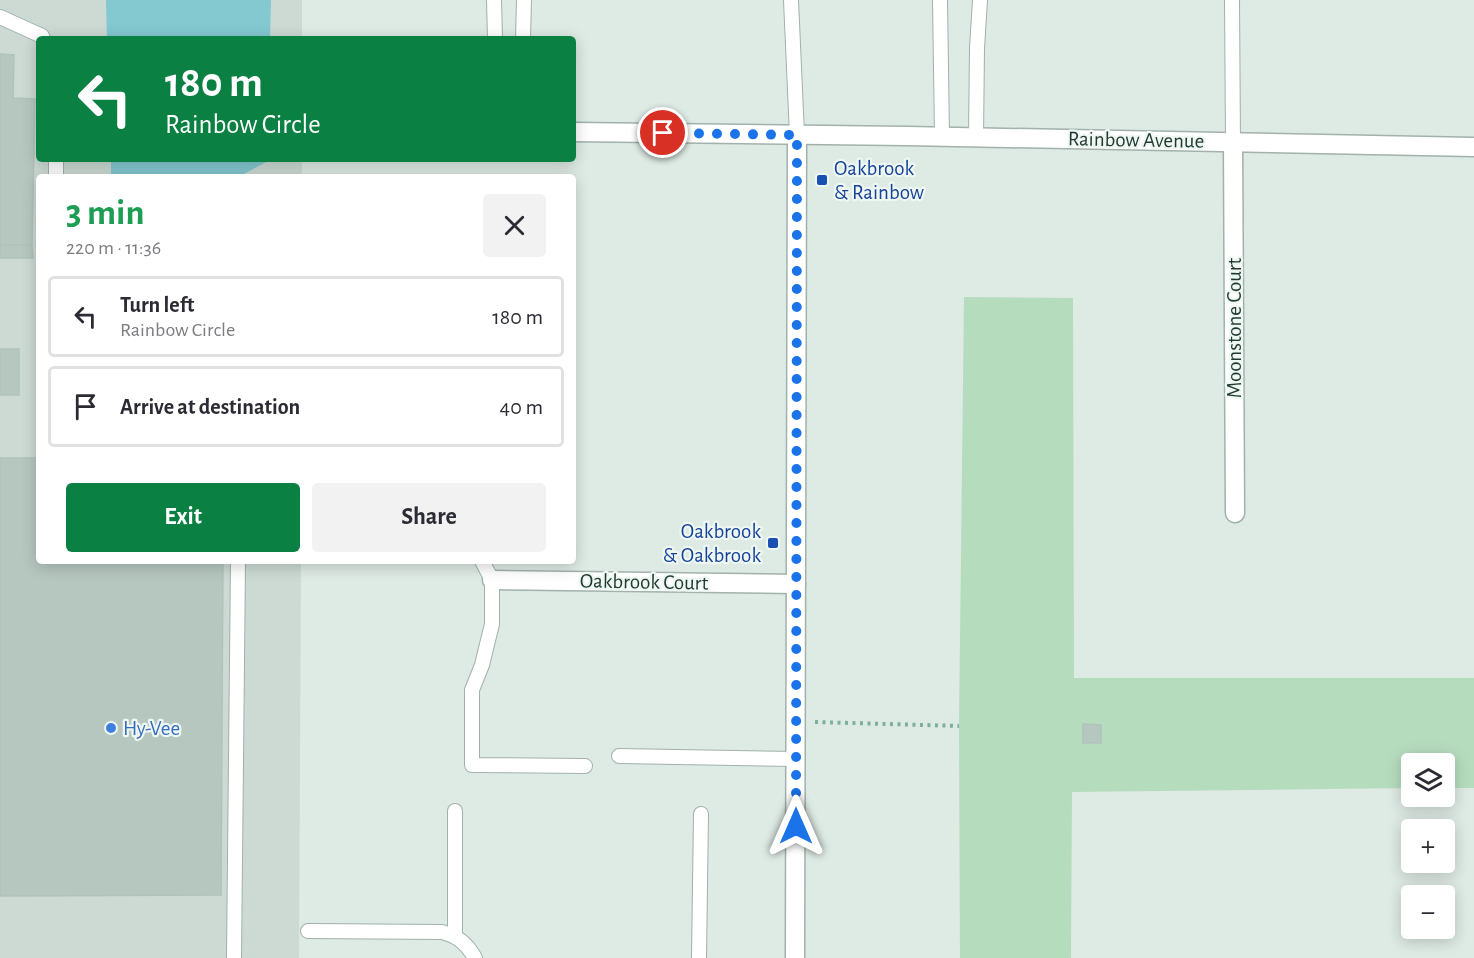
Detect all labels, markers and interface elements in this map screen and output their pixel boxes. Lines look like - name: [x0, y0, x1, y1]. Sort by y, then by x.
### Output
- icon: left: [66, 60, 144, 138]
- text: 180 m: [165, 62, 263, 104]
- pin: [637, 107, 688, 158]
- text: Rainbow Circle: [165, 111, 321, 138]
- icon: arrive: [646, 116, 679, 149]
- street label: Rainbow Avenue: [1068, 128, 1204, 152]
- place label: Oakbrook & Rainbow: [834, 158, 924, 203]
- marker: Oakbrook & Rainbow: [815, 173, 829, 187]
- button: close: [483, 194, 546, 257]
- text: 3 min: [66, 195, 144, 231]
- text: 220 m · 11:36: [66, 238, 161, 258]
- street label: Moonstone Court: [1224, 257, 1245, 398]
- text: Turn left: [120, 294, 194, 316]
- icon: left: [69, 300, 102, 333]
- text: 180 m: [492, 306, 543, 328]
- text: Rainbow Circle: [120, 320, 235, 340]
- icon: arrive: [69, 390, 102, 423]
- text: Arrive at destination: [120, 396, 300, 418]
- text: 40 m: [500, 396, 543, 418]
- button: Exit: [66, 483, 300, 552]
- button: Share: [312, 483, 546, 552]
- place label: Oakbrook & Oakbrook: [663, 521, 761, 566]
- marker: Oakbrook & Oakbrook: [766, 536, 780, 550]
- street label: Oakbrook Court: [580, 570, 709, 594]
- place label: Hy-Vee: [123, 718, 180, 739]
- marker: Hy-Vee: [104, 721, 118, 735]
- map controls: [1401, 753, 1455, 939]
- button: layers: [1401, 753, 1455, 807]
- position arrow: [764, 794, 828, 858]
- button: +: [1401, 819, 1455, 873]
- button: −: [1401, 885, 1455, 939]

